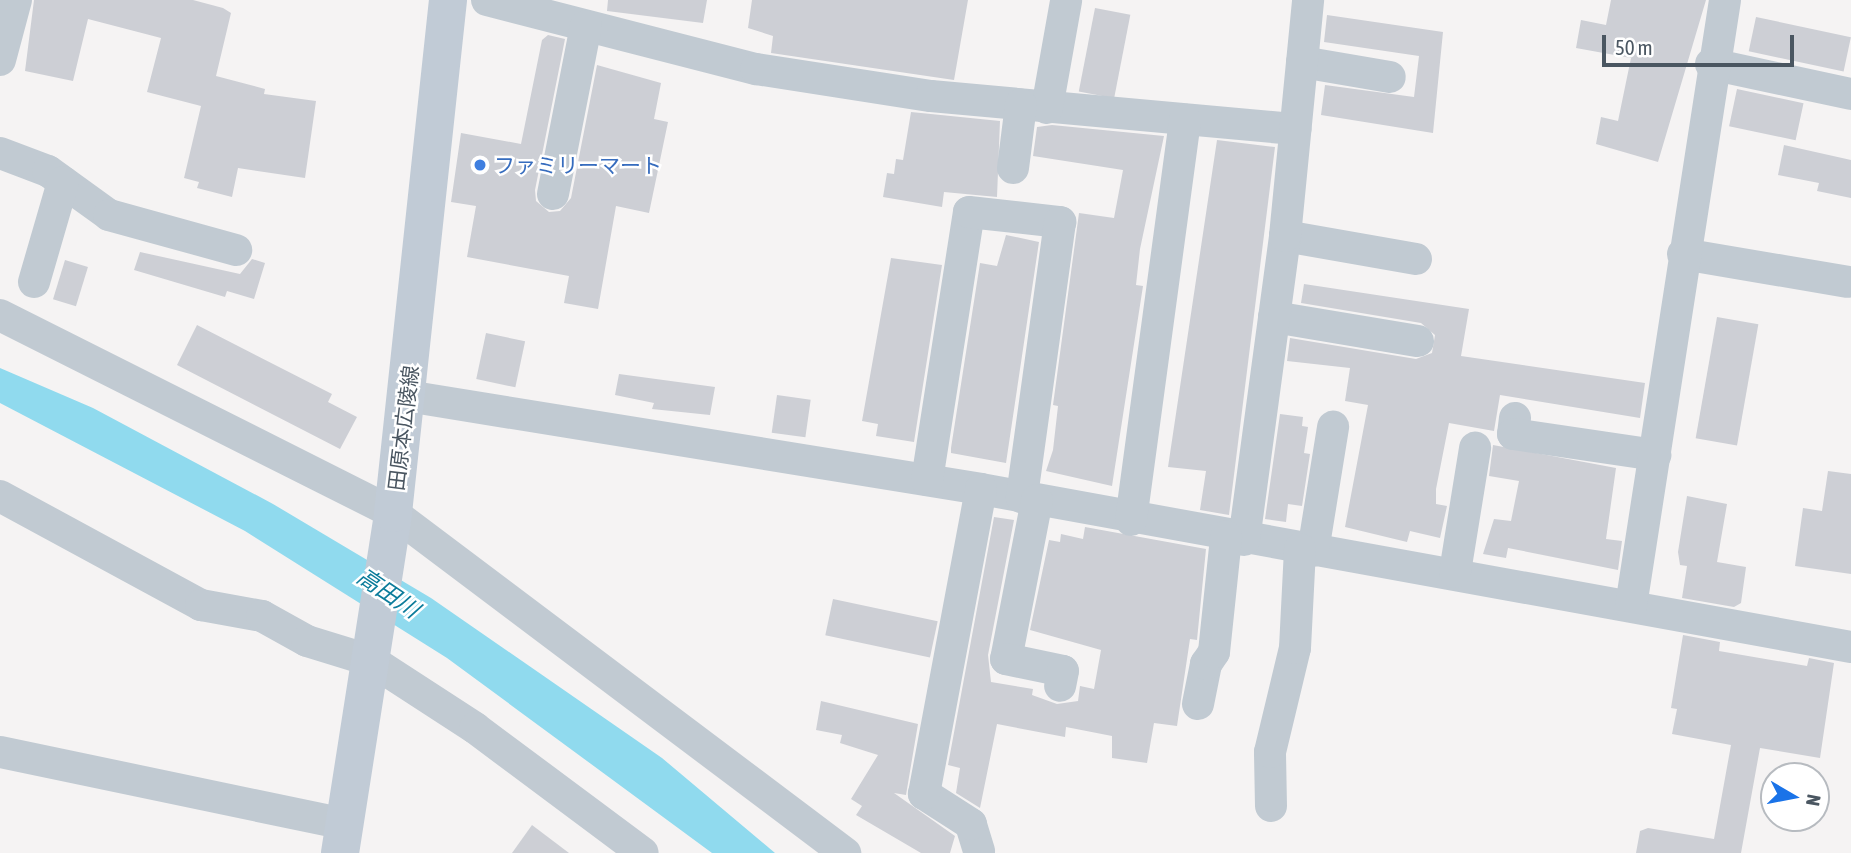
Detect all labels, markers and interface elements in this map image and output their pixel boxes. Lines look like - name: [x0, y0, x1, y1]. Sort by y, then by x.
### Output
- scale bar: [1606, 21, 1798, 65]
- text: 50 m: [1615, 35, 1653, 59]
- place label: ファミリーマート: [494, 152, 662, 178]
- marker: ファミリーマート: [472, 157, 488, 173]
- street label: 田原本広陵線: [383, 364, 423, 492]
- water label: 高田川: [352, 562, 424, 624]
- north arrow: [1760, 762, 1830, 832]
- text: N: [1802, 793, 1826, 808]

